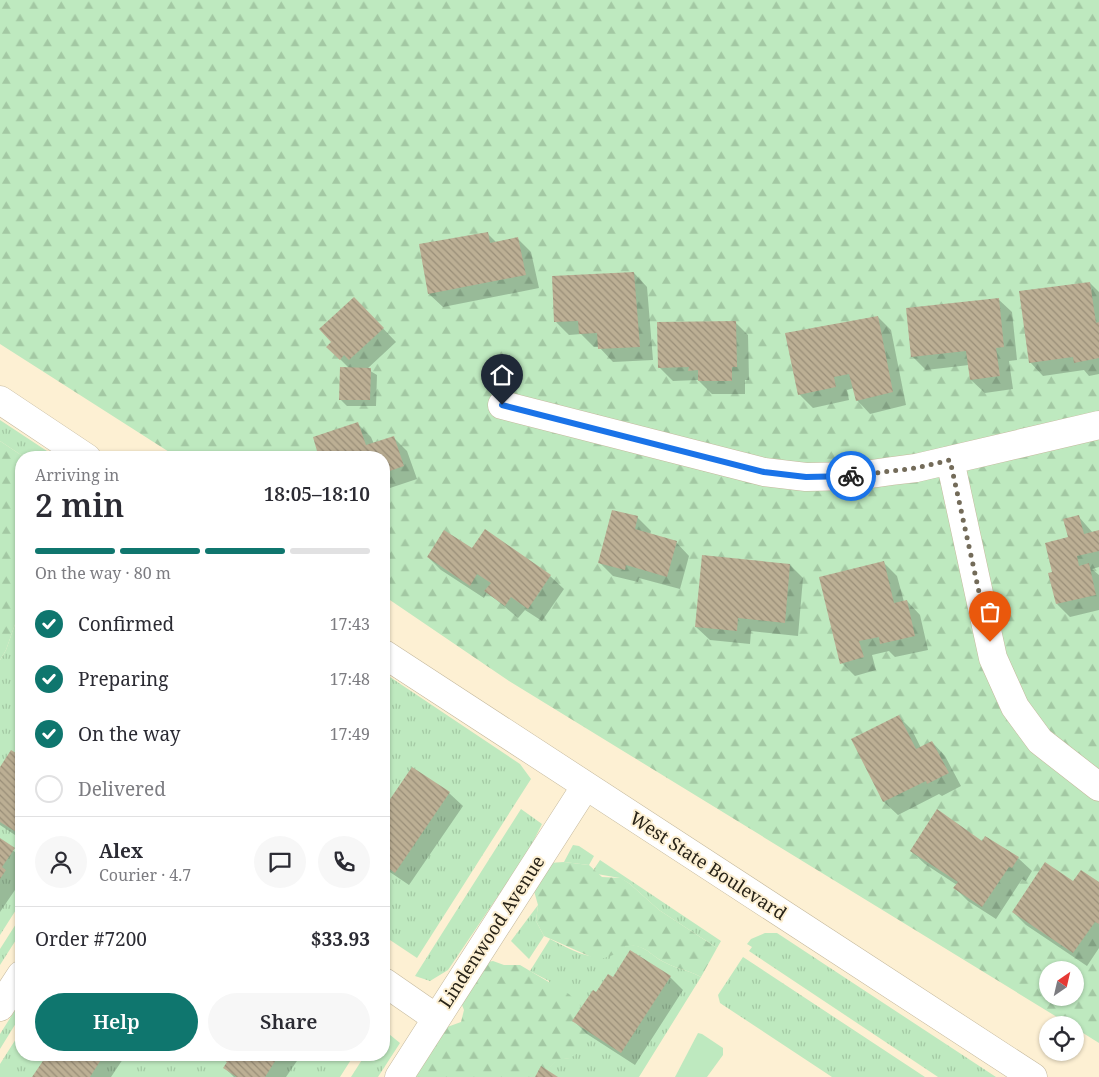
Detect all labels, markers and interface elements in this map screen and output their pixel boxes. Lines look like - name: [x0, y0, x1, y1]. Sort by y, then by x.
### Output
- pin: [481, 354, 523, 405]
- icon: home: [488, 361, 516, 389]
- courier: [826, 451, 876, 501]
- icon: bike: [837, 462, 865, 490]
- text: Arriving in: [35, 464, 119, 486]
- text: 18:05–18:10: [264, 481, 370, 507]
- text: 2 min: [35, 483, 124, 526]
- text: On the way · 80 m: [35, 562, 171, 584]
- pin: [969, 591, 1011, 642]
- icon: bag: [976, 598, 1004, 626]
- icon: check: [35, 610, 63, 638]
- text: Confirmed: [78, 611, 174, 637]
- text: 17:43: [330, 613, 370, 635]
- icon: check: [35, 665, 63, 693]
- text: Preparing: [78, 666, 168, 692]
- text: 17:48: [330, 668, 370, 690]
- icon: check: [35, 720, 63, 748]
- text: On the way: [78, 721, 181, 747]
- text: 17:49: [330, 723, 370, 745]
- text: Delivered: [78, 776, 166, 802]
- street label: West State Boulevard: [626, 805, 792, 925]
- button: person: [35, 836, 87, 888]
- button: chat: [254, 836, 306, 888]
- button: phone: [318, 836, 370, 888]
- text: Alex: [99, 838, 143, 864]
- street label: Lindenwood Avenue: [433, 851, 549, 1012]
- text: Courier · 4.7: [99, 864, 191, 886]
- text: Order #7200: [35, 926, 147, 952]
- text: $33.93: [311, 926, 370, 952]
- north arrow: [1039, 961, 1084, 1006]
- map controls: [1039, 961, 1084, 1061]
- button: Help: [35, 993, 198, 1051]
- button: Share: [208, 993, 370, 1051]
- button: locate: [1039, 1016, 1084, 1061]

